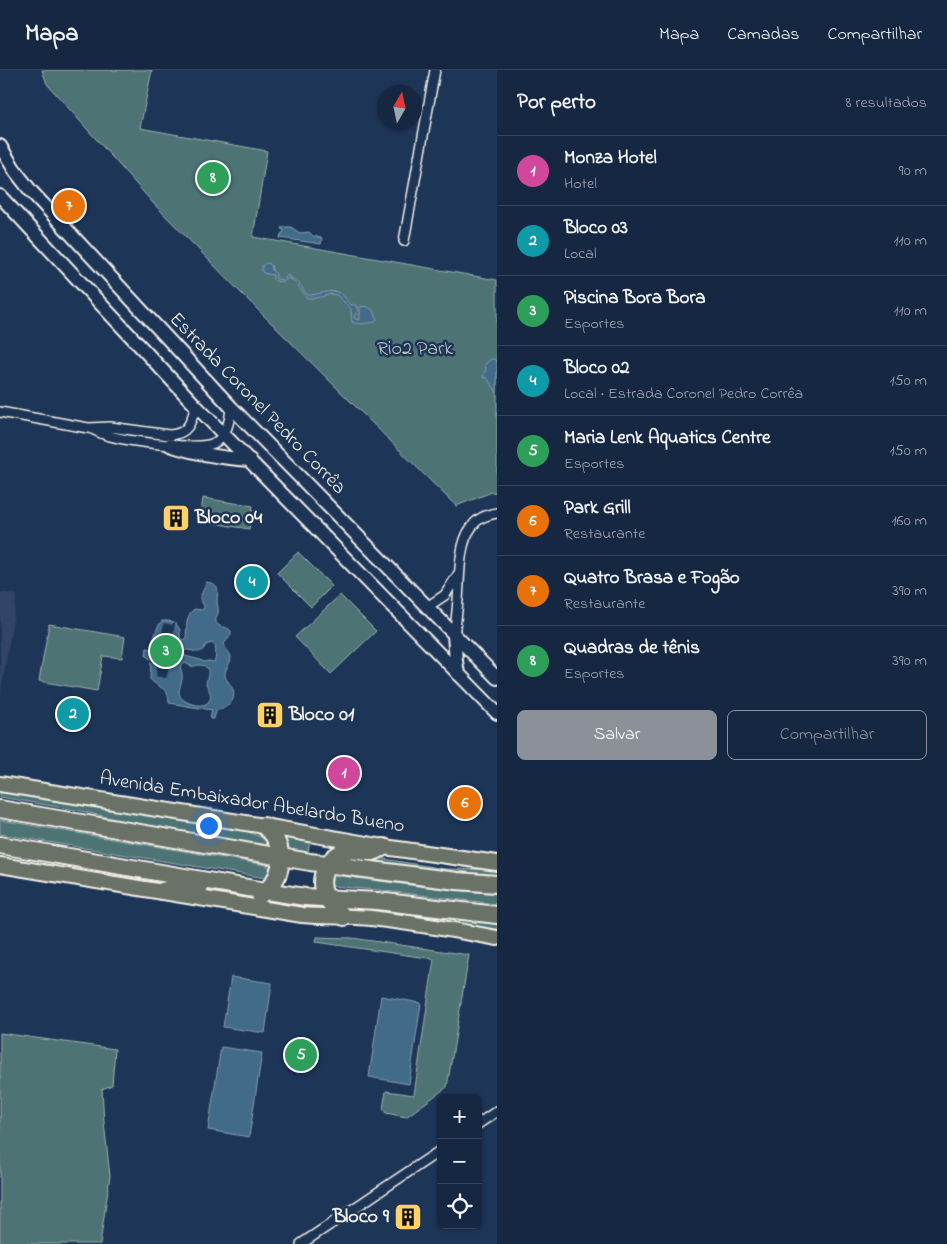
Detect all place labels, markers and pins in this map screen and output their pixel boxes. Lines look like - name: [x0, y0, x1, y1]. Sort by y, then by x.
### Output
- pin: 8: [197, 159, 229, 197]
- pin: 7: [53, 187, 85, 225]
- building icon: Bloco 04: [161, 503, 191, 533]
- place label: Bloco 04: [194, 504, 263, 533]
- pin: 4: [236, 563, 268, 601]
- pin: 3: [150, 632, 182, 670]
- pin: 2: [57, 695, 89, 733]
- building icon: Bloco 01: [255, 700, 285, 730]
- place label: Bloco 01: [288, 701, 355, 730]
- pin: 1: [328, 754, 360, 792]
- pin: 6: [449, 784, 481, 822]
- pin: 5: [285, 1036, 317, 1074]
- building icon: Bloco 9: [393, 1202, 423, 1232]
- place label: Bloco 9: [332, 1203, 390, 1232]

